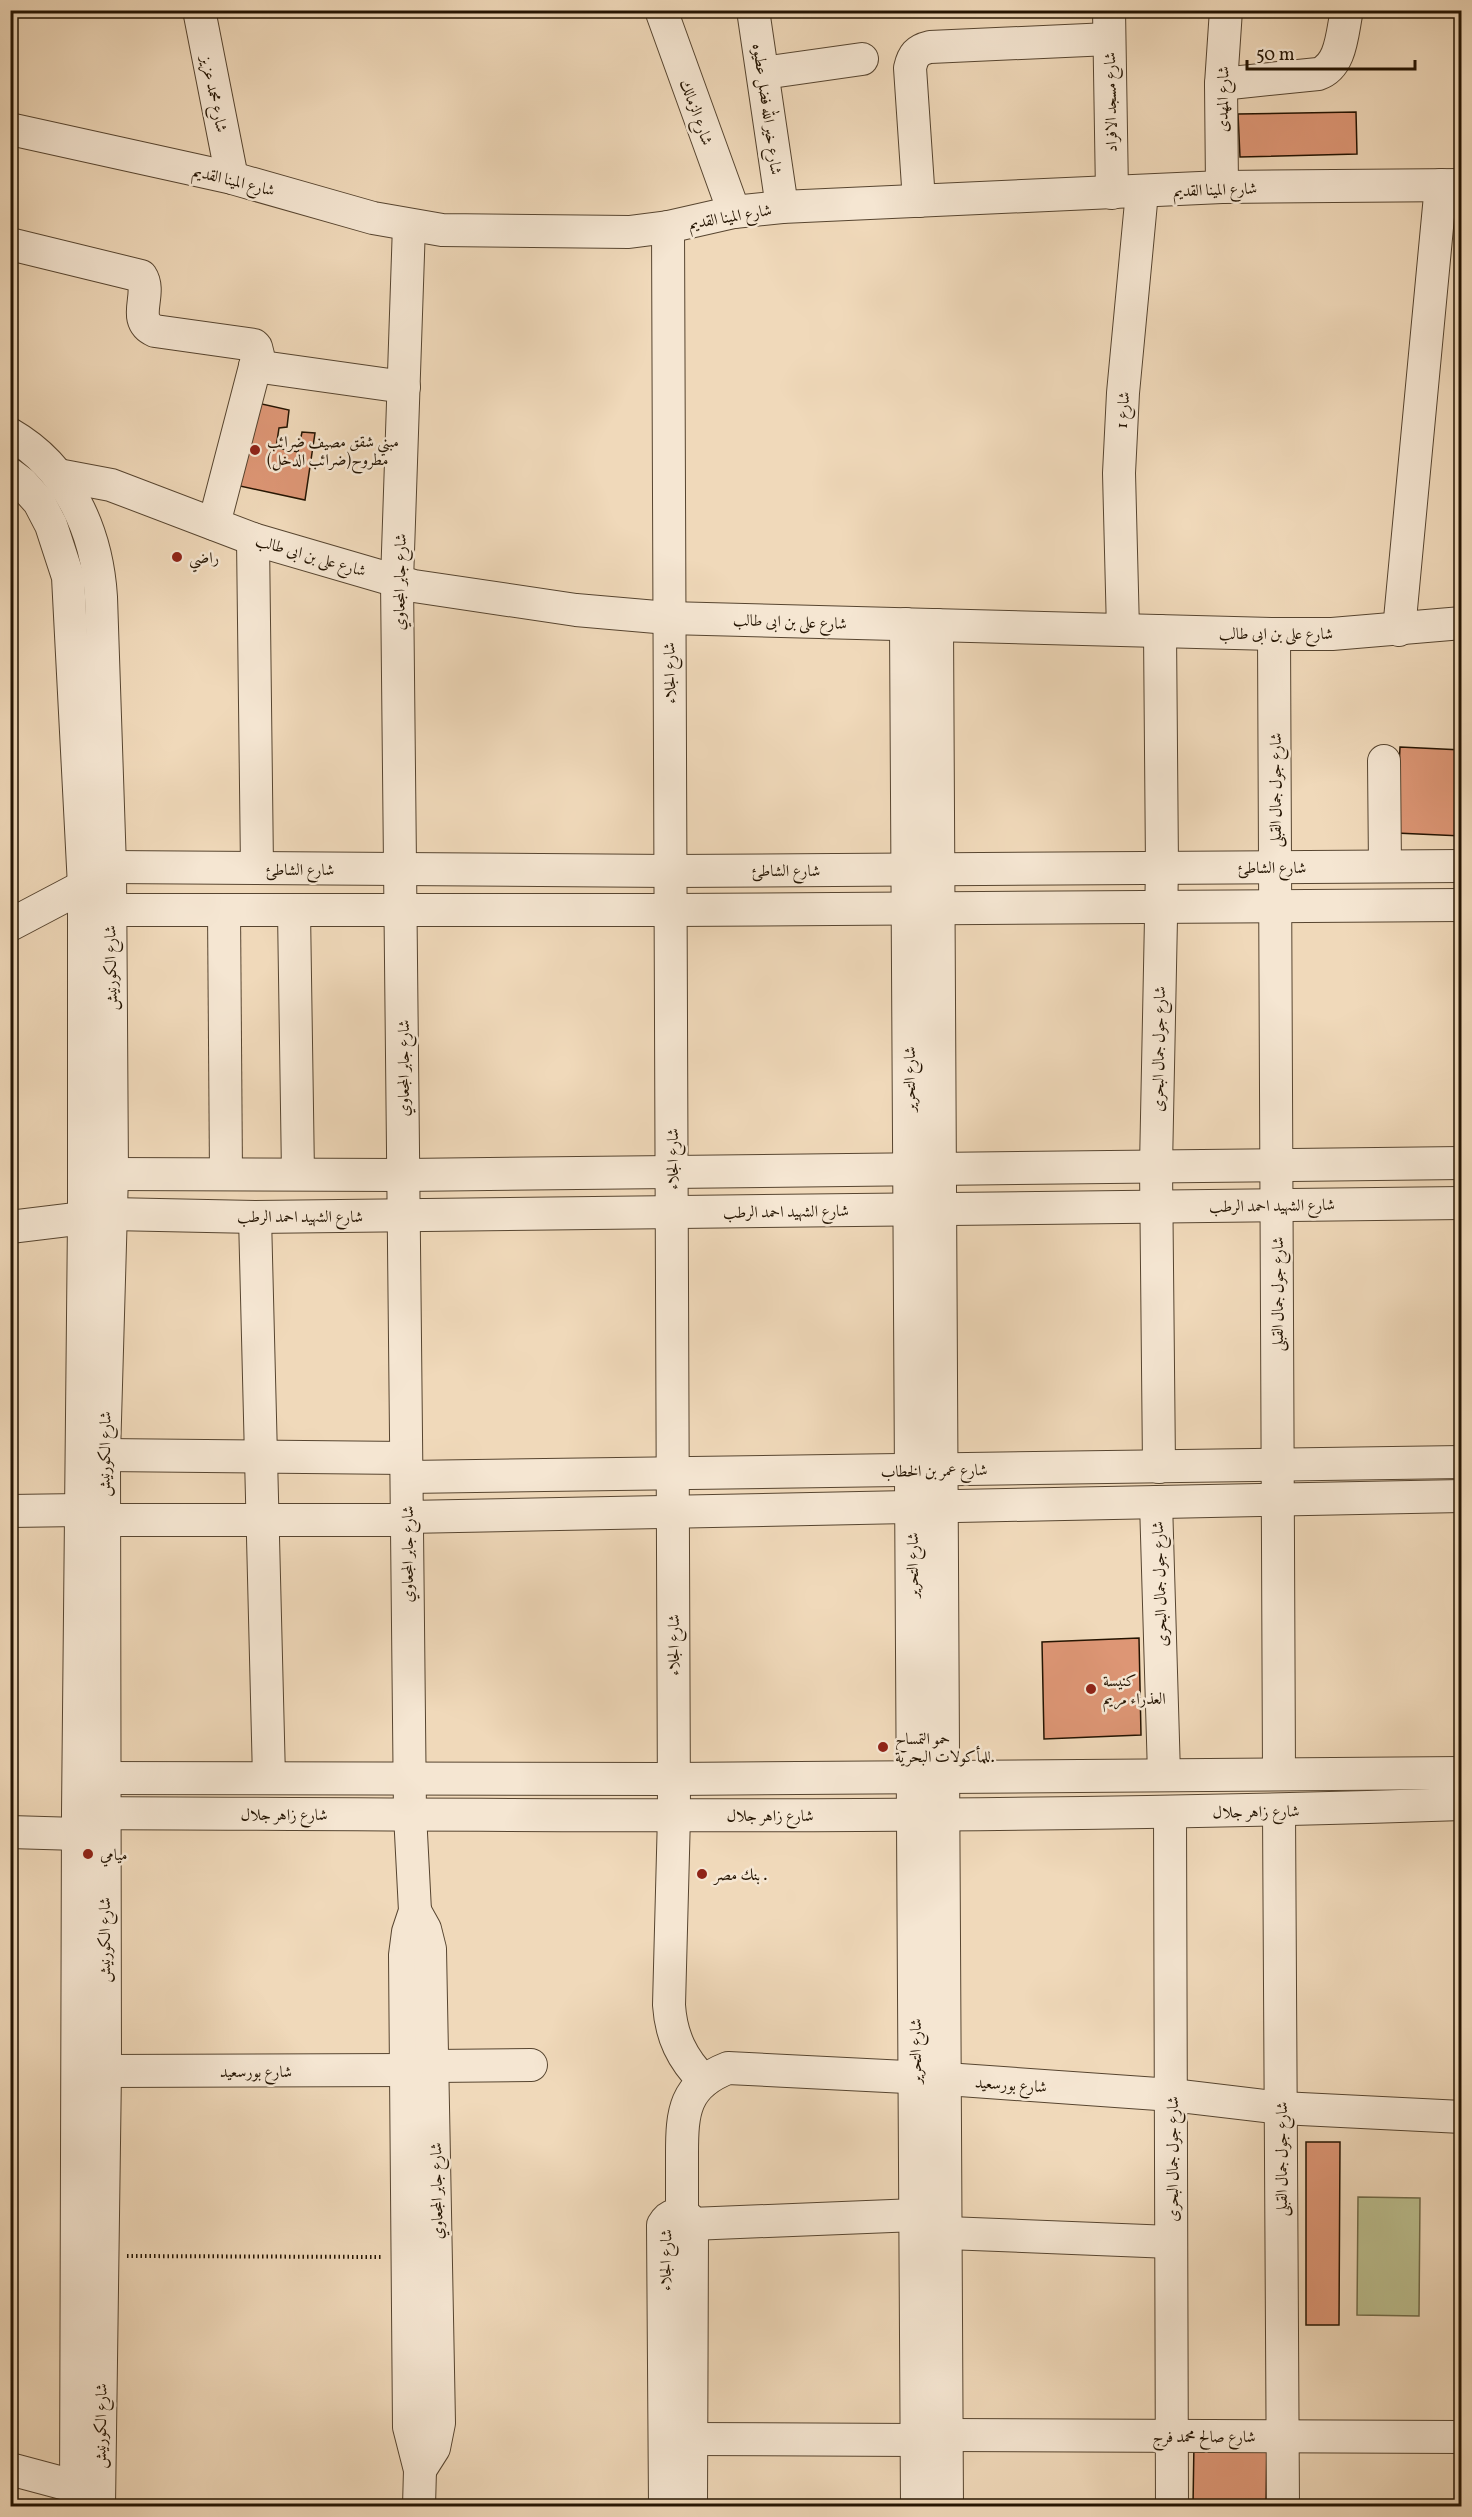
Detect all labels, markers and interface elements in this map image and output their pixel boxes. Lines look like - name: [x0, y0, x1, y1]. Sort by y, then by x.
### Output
- scale bar: [1247, 33, 1415, 71]
- street label: شارع خير الله فضل عطيوه: [745, 42, 789, 177]
- text: 50 m: [1256, 43, 1295, 68]
- street label: شارع محمد عزيز: [193, 52, 232, 135]
- street label: شارع مسجد الافراد: [1100, 52, 1125, 152]
- street label: شارع المهدى: [1212, 66, 1237, 132]
- street label: شارع الزمالك: [672, 77, 717, 149]
- street label: شارع المينا القديم: [190, 161, 277, 205]
- street label: شارع المينا القديم: [1173, 179, 1258, 205]
- street label: شارع المينا القديم: [687, 200, 774, 238]
- street label: شارع 1: [1112, 391, 1137, 430]
- place label: مبني شقق مصيف ضرائب مطروح(ضرائب الدخل): [267, 432, 399, 474]
- marker: مبني شقق مصيف ضرائب مطروح(ضرائب الدخل): [248, 443, 262, 457]
- street label: شارع على بن ابى طالب: [252, 531, 368, 584]
- street label: شارع جابر المجعاوي: [389, 533, 414, 631]
- place label: راضي: [189, 548, 219, 573]
- marker: راضي: [170, 550, 184, 564]
- street label: شارع على بن ابى طالب: [732, 610, 847, 637]
- street label: شارع على بن ابى طالب: [1219, 624, 1333, 647]
- street label: شارع الجلاء: [659, 642, 684, 704]
- street label: شارع جول جمال القبلى: [1266, 733, 1289, 847]
- street label: شارع الشاطئ: [1238, 858, 1306, 881]
- street label: شارع الشاطئ: [266, 860, 334, 883]
- street label: شارع الشاطئ: [752, 861, 820, 884]
- street label: شارع الكورنيش: [100, 925, 125, 1011]
- street label: شارع جول جمال البحرى: [1148, 986, 1173, 1112]
- street label: شارع جابر المجعاوي: [394, 1020, 417, 1116]
- street label: شارع التحرير: [900, 1046, 923, 1114]
- street label: شارع الجلاء: [663, 1128, 686, 1190]
- street label: شارع الشهيد احمد الرطب: [1209, 1195, 1335, 1220]
- street label: شارع الشهيد احمد الرطب: [723, 1201, 849, 1226]
- street label: شارع الشهيد احمد الرطب: [237, 1207, 363, 1230]
- street label: شارع جول جمال القبلى: [1268, 1237, 1291, 1351]
- street label: شارع الكورنيش: [94, 1411, 119, 1497]
- street label: شارع عمر بن الخطاب: [880, 1460, 988, 1485]
- street label: شارع جابر المجعاوي: [398, 1506, 421, 1602]
- street label: شارع جول جمال البحرى: [1148, 1521, 1175, 1647]
- street label: شارع التحرير: [903, 1532, 926, 1600]
- street label: شارع الجلاء: [664, 1614, 687, 1676]
- place label: كنيسة العذراء مريم: [1103, 1671, 1166, 1713]
- marker: كنيسة العذراء مريم: [1084, 1682, 1098, 1696]
- place label: حمو التمساح للمأكولات البحرية.: [895, 1729, 994, 1769]
- marker: حمو التمساح للمأكولات البحرية.: [876, 1740, 890, 1754]
- street label: شارع زاهر جلال: [1212, 1801, 1300, 1826]
- street label: شارع زاهر جلال: [240, 1805, 328, 1828]
- street label: شارع زاهر جلال: [726, 1806, 814, 1829]
- place label: ميامي: [100, 1845, 128, 1867]
- marker: ميامي: [81, 1847, 95, 1861]
- place label: بنك مصر .: [712, 1865, 767, 1887]
- marker: بنك مصر .: [695, 1867, 709, 1881]
- street label: شارع الكورنيش: [95, 1897, 118, 1983]
- street label: شارع التحرير: [906, 2018, 929, 2086]
- street label: شارع بورسعيد: [220, 2062, 292, 2085]
- street label: شارع بورسعيد: [974, 2072, 1048, 2100]
- street label: شارع جول جمال البحرى: [1163, 2096, 1186, 2222]
- street label: شارع جول جمال القبلى: [1272, 2102, 1295, 2216]
- street label: شارع جابر المجعاوي: [426, 2142, 451, 2240]
- street label: شارع الجلاء: [655, 2229, 680, 2291]
- street label: شارع الكورنيش: [90, 2383, 115, 2469]
- street label: شارع صالح محمد فرج: [1152, 2427, 1256, 2451]

